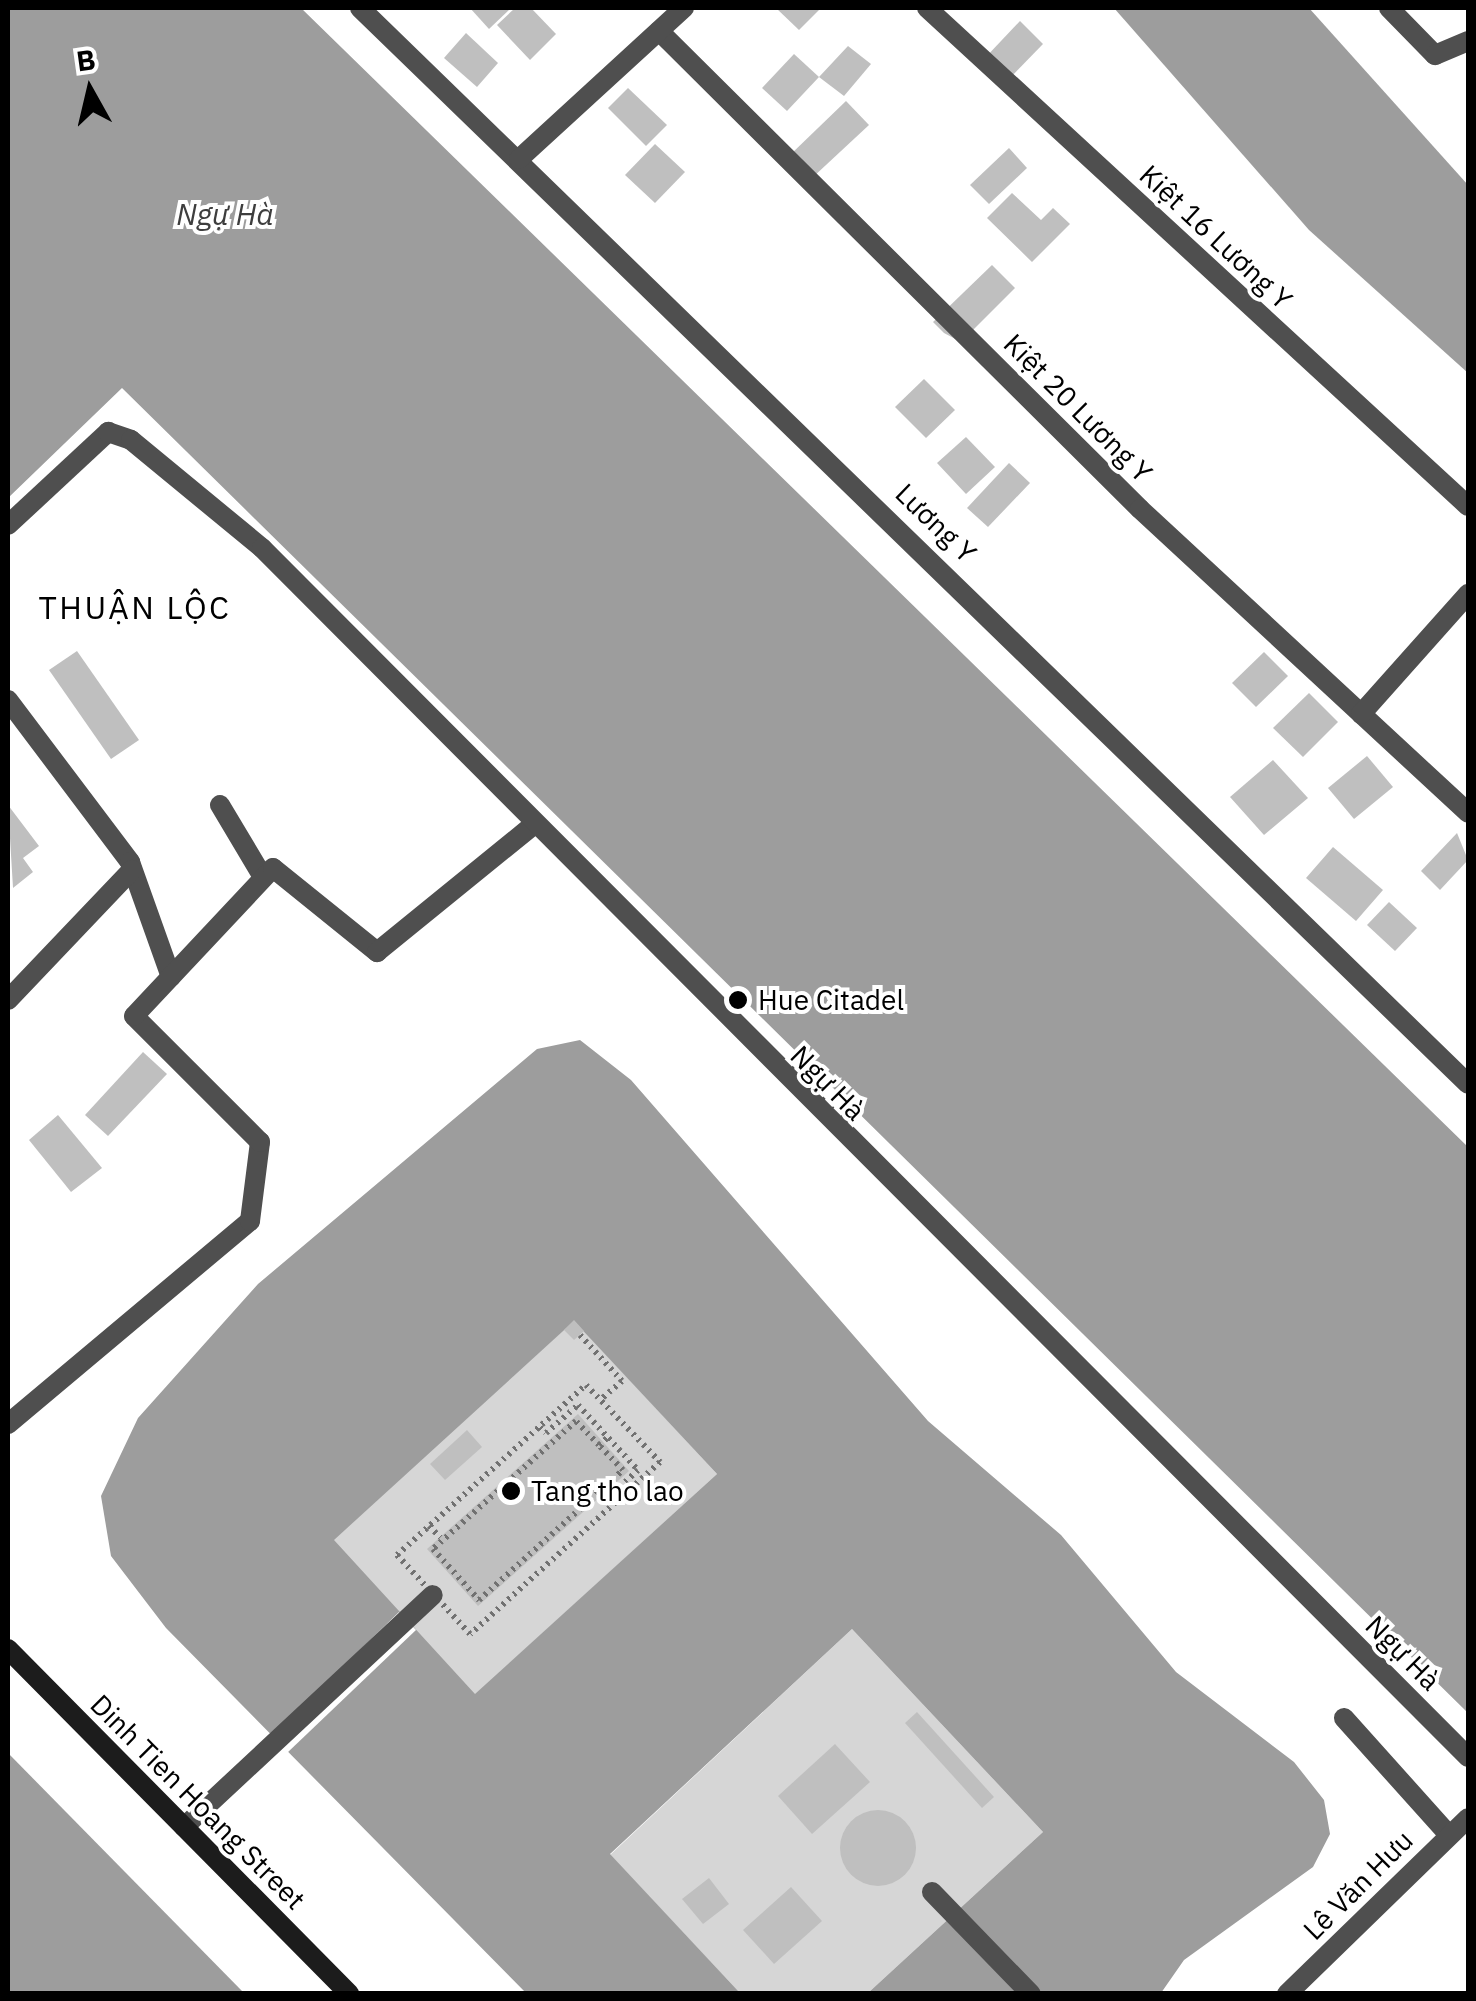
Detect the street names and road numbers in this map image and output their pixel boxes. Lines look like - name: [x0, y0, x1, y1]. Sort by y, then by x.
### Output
- street label: Kiệt 16 Lương Y: [1133, 158, 1299, 316]
- street label: Kiệt 20 Lương Y: [997, 327, 1159, 489]
- street label: Lương Y: [889, 476, 983, 570]
- street label: Ngự Hà: [784, 1039, 872, 1127]
- street label: Ngự Hà: [1359, 1609, 1447, 1697]
- street label: Dinh Tien Hoang Street: [84, 1688, 312, 1916]
- street label: Lê Văn Hưu: [1296, 1823, 1420, 1947]

